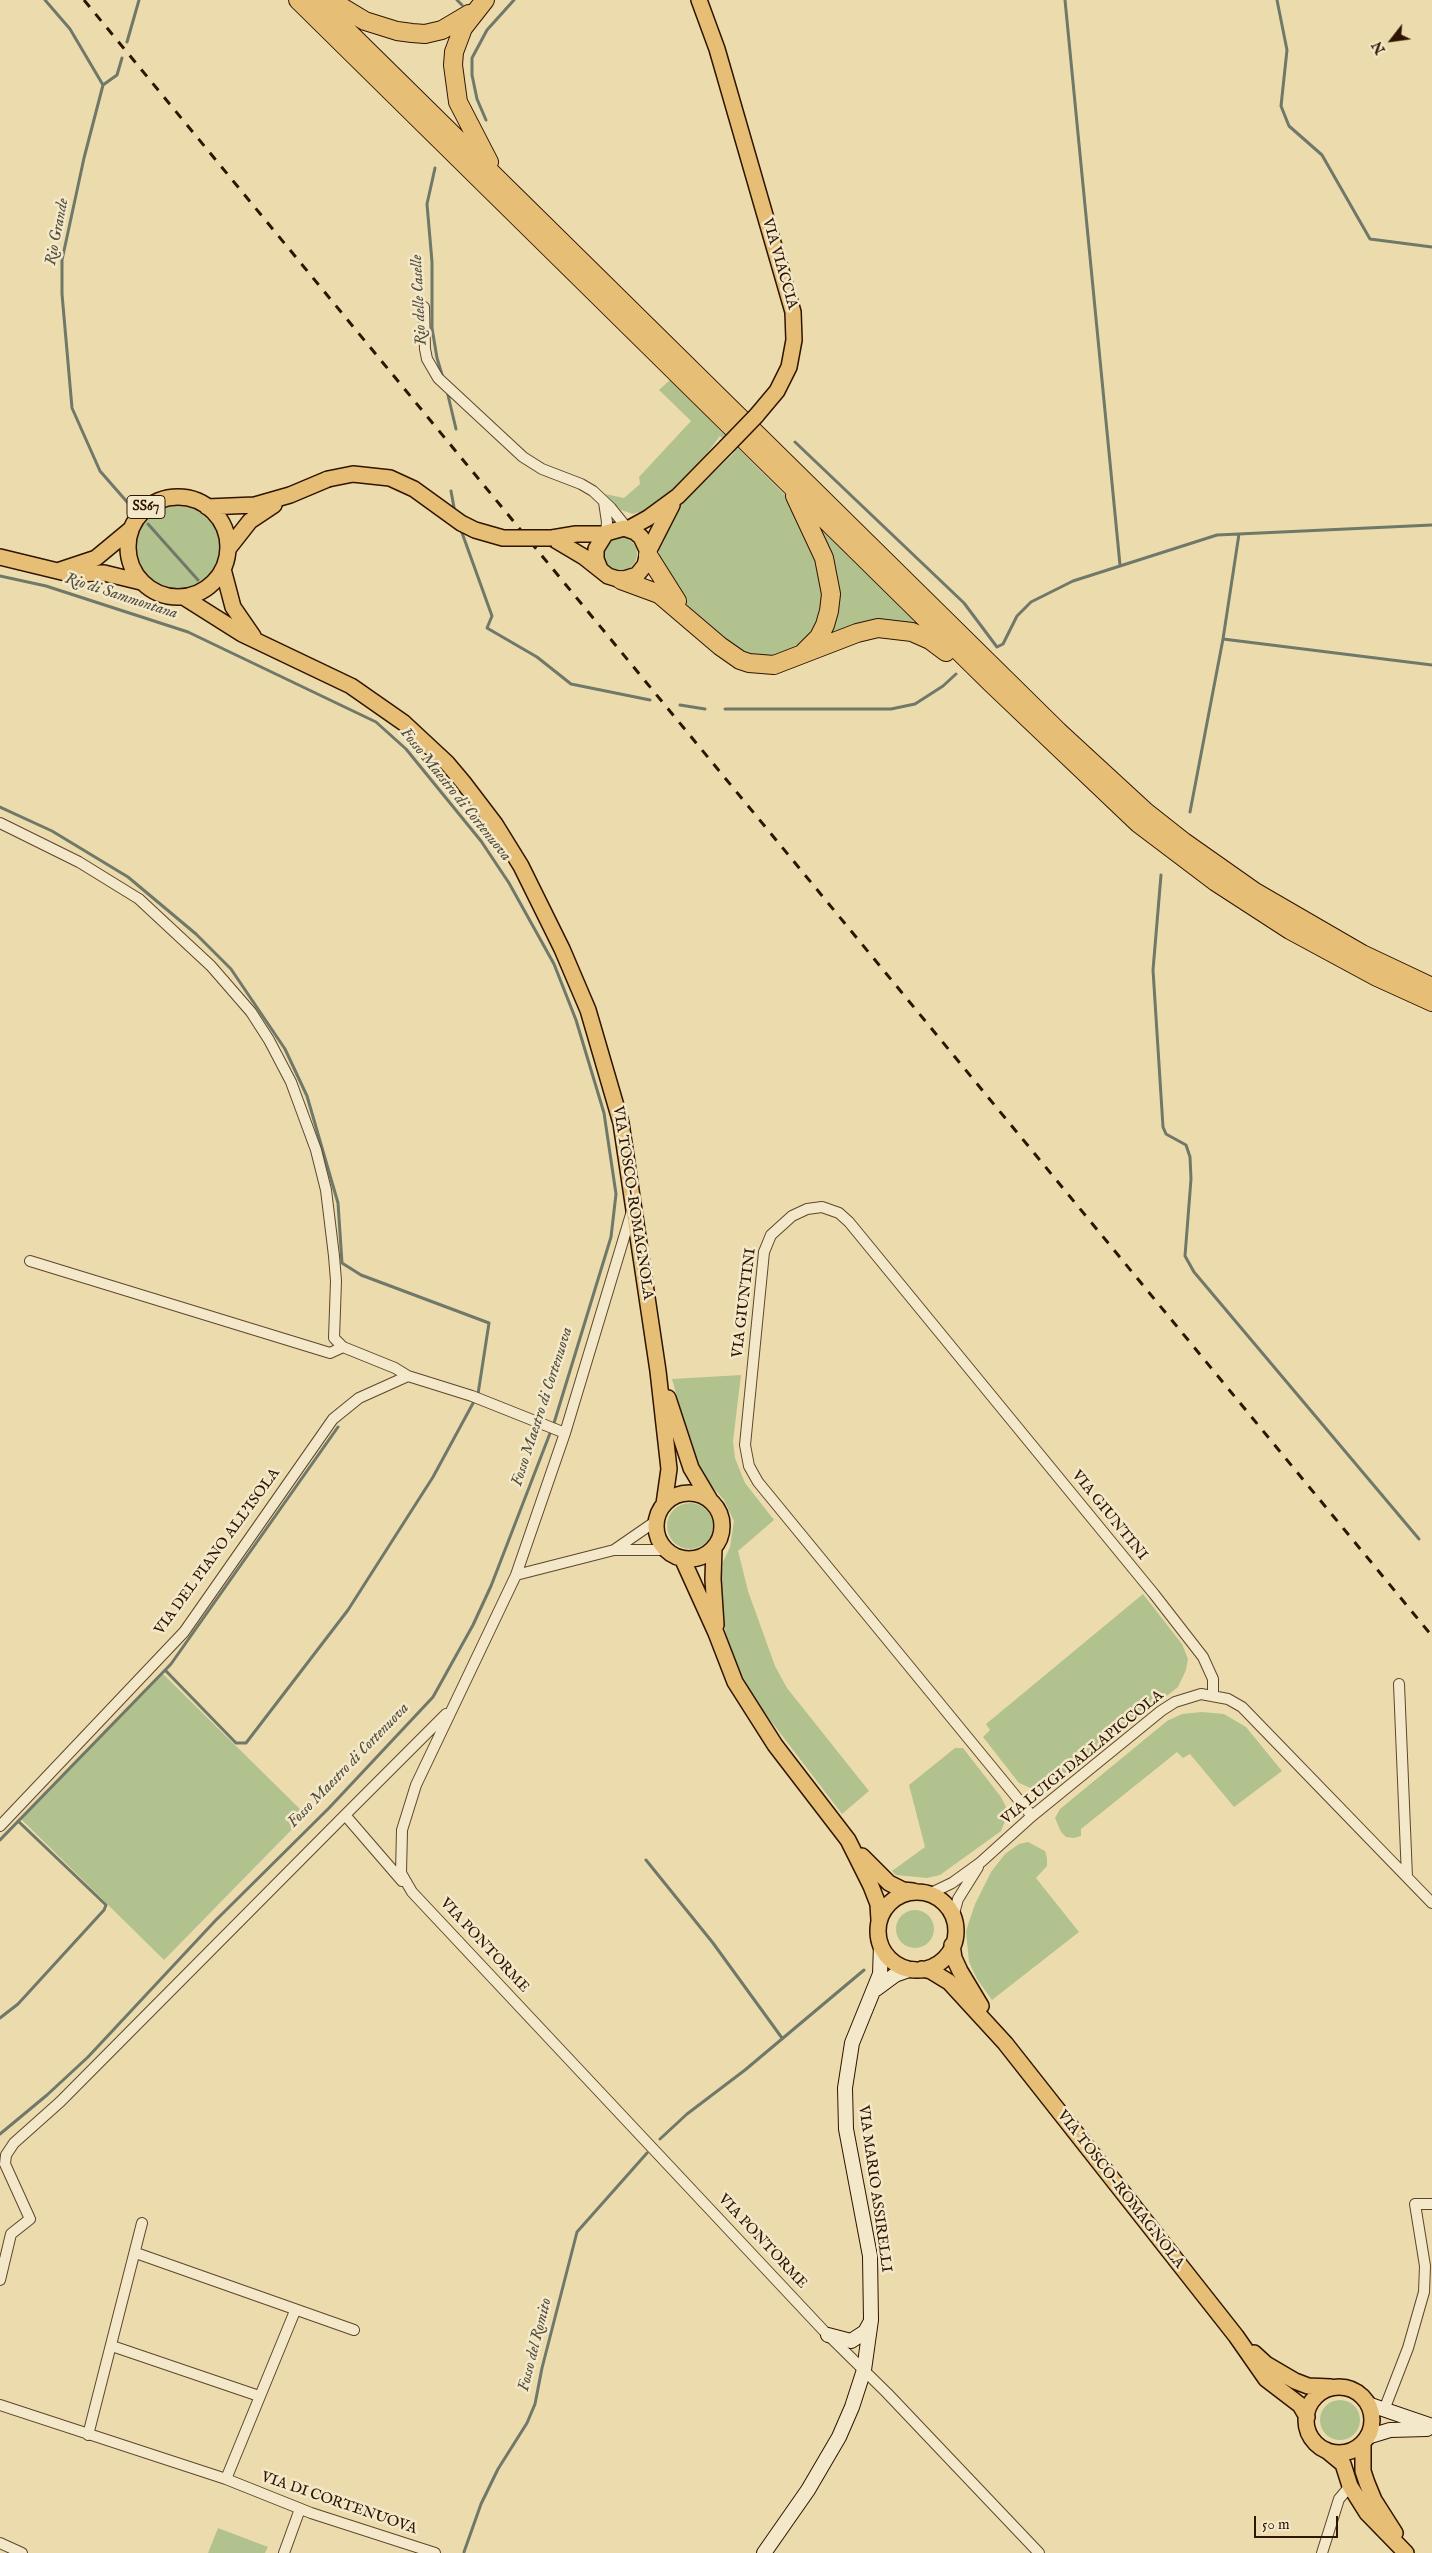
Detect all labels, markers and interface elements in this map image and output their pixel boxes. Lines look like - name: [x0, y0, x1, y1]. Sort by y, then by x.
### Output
- north arrow: [1367, 15, 1417, 65]
- text: N: [1368, 38, 1390, 57]
- water label: Rio Grande: [42, 197, 74, 267]
- street label: VIA VIACCIA: [757, 216, 801, 312]
- water label: Rio delle Caselle: [408, 254, 432, 346]
- road number: SS67: [127, 496, 165, 518]
- water label: Rio di Sammontana: [62, 570, 180, 624]
- water label: Fosso Maestro di Cortenuova: [395, 724, 515, 866]
- street label: VIA TOSCO-ROMAGNOLA: [608, 1105, 656, 1301]
- street label: VIA GIUNTINI: [729, 1247, 761, 1359]
- water label: Fosso Maestro di Cortenuova: [508, 1325, 578, 1489]
- street label: VIA DEL PIANO ALL'ISOLA: [152, 1465, 284, 1639]
- street label: VIA GIUNTINI: [1067, 1467, 1151, 1565]
- street label: VIA LUIGI DALLAPICCOLA: [998, 1687, 1168, 1829]
- water label: Fosso Maestro di Cortenuova: [284, 1700, 414, 1832]
- street label: VIA PONTORME: [436, 1895, 532, 1997]
- street label: VIA MARIO ASSIRELLI: [853, 2104, 895, 2274]
- street label: VIA TOSCO-ROMAGNOLA: [1053, 2107, 1187, 2273]
- street label: VIA PONTORME: [714, 2191, 810, 2293]
- water label: Fosso del Romito: [515, 2296, 557, 2394]
- street label: VIA DI CORTENUOVA: [259, 2469, 419, 2539]
- scale bar: [1257, 2506, 1341, 2538]
- text: 50 m: [1262, 2515, 1290, 2534]

